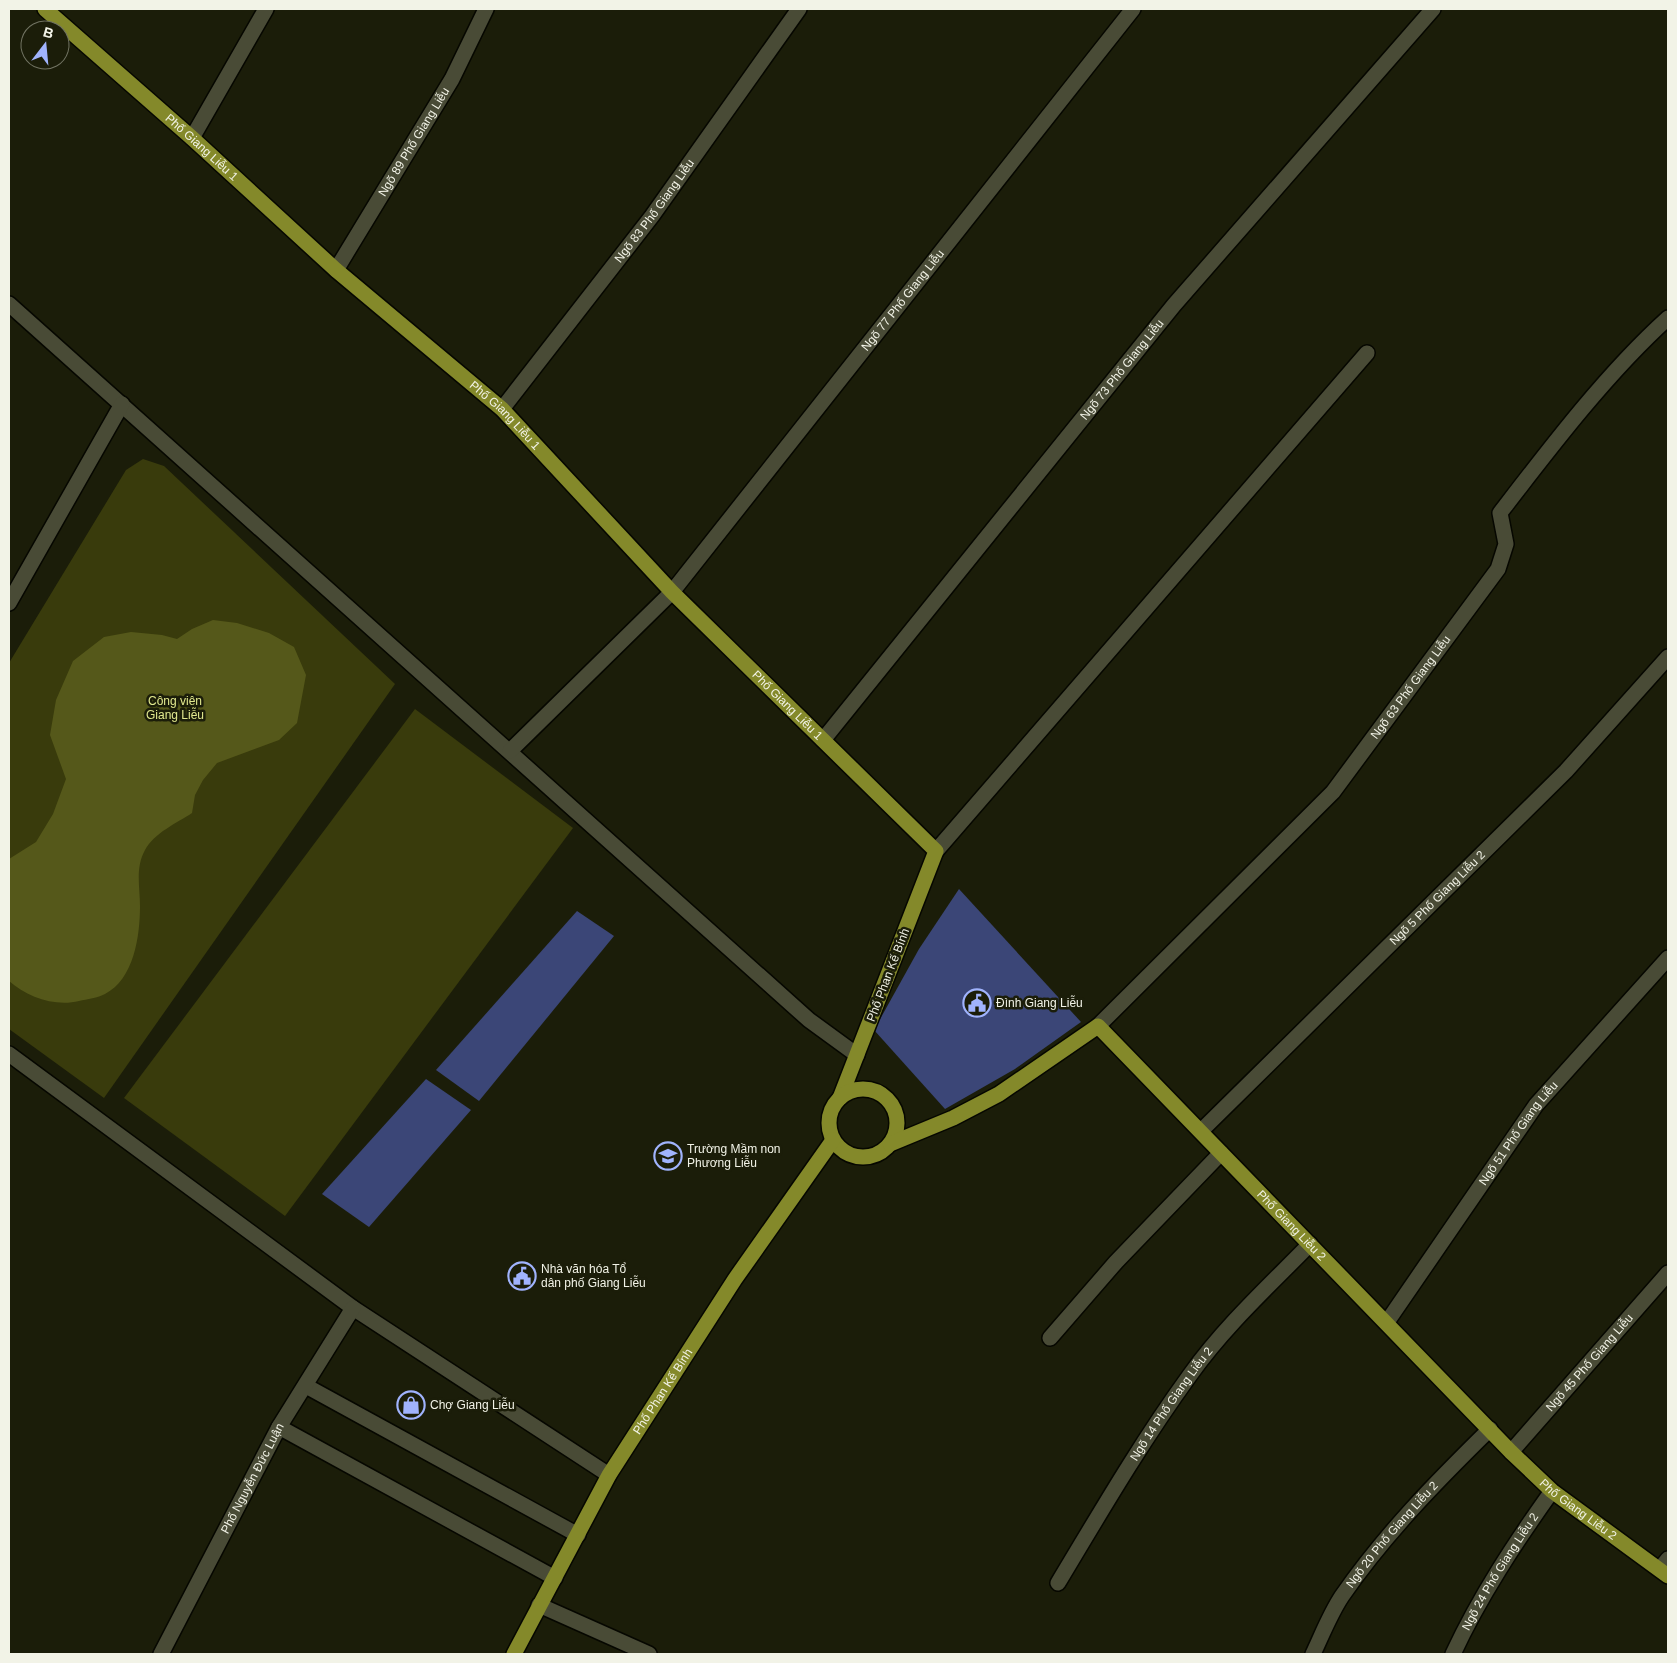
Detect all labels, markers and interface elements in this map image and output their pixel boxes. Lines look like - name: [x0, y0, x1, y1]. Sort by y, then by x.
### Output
- north arrow: [20, 20, 70, 70]
- text: B: [42, 23, 56, 42]
- street label: Ngõ 89 Phố Giang Liễu: [375, 85, 452, 199]
- street label: Phố Giang Liễu 1: [163, 111, 241, 184]
- street label: Ngõ 83 Phố Giang Liễu: [612, 156, 697, 265]
- street label: Ngõ 77 Phố Giang Liễu: [858, 247, 947, 354]
- street label: Ngõ 73 Phố Giang Liễu: [1077, 317, 1167, 423]
- street label: Phố Giang Liễu 1: [467, 378, 543, 453]
- street label: Ngõ 63 Phố Giang Liễu: [1368, 633, 1453, 742]
- street label: Phố Giang Liễu 1: [749, 668, 826, 743]
- park label: Công viên Giang Liễu: [146, 694, 204, 722]
- street label: Ngõ 5 Phố Giang Liễu 2: [1387, 848, 1488, 948]
- street label: Phố Phan Kế Bính: [864, 926, 912, 1024]
- public building icon: Đình Giang Liễu: [962, 988, 992, 1018]
- place label: Đình Giang Liễu: [996, 995, 1083, 1010]
- street label: Ngõ 51 Phố Giang Liễu: [1476, 1079, 1561, 1188]
- school or university icon: Trường Mầm non Phương Liễu: [653, 1141, 683, 1171]
- place label: Trường Mầm non Phương Liễu: [687, 1142, 781, 1170]
- street label: Phố Giang Liễu 2: [1254, 1187, 1329, 1264]
- public building icon: Nhà văn hóa Tổ dân phố Giang Liễu: [507, 1261, 537, 1291]
- place label: Nhà văn hóa Tổ dân phố Giang Liễu: [541, 1262, 646, 1290]
- street label: Ngõ 45 Phố Giang Liễu: [1543, 1311, 1636, 1414]
- street label: Ngõ 14 Phố Giang Liễu 2: [1127, 1344, 1216, 1463]
- street label: Phố Phan Kế Bính: [630, 1346, 695, 1437]
- shop icon: Chợ Giang Liễu: [396, 1390, 426, 1420]
- place label: Chợ Giang Liễu: [430, 1397, 515, 1412]
- street label: Phố Nguyễn Đức Luận: [218, 1421, 287, 1536]
- street label: Phố Giang Liễu 2: [1537, 1476, 1620, 1543]
- street label: Ngõ 20 Phố Giang Liễu 2: [1343, 1478, 1441, 1591]
- street label: Ngõ 24 Phố Giang Liễu 2: [1459, 1510, 1542, 1633]

